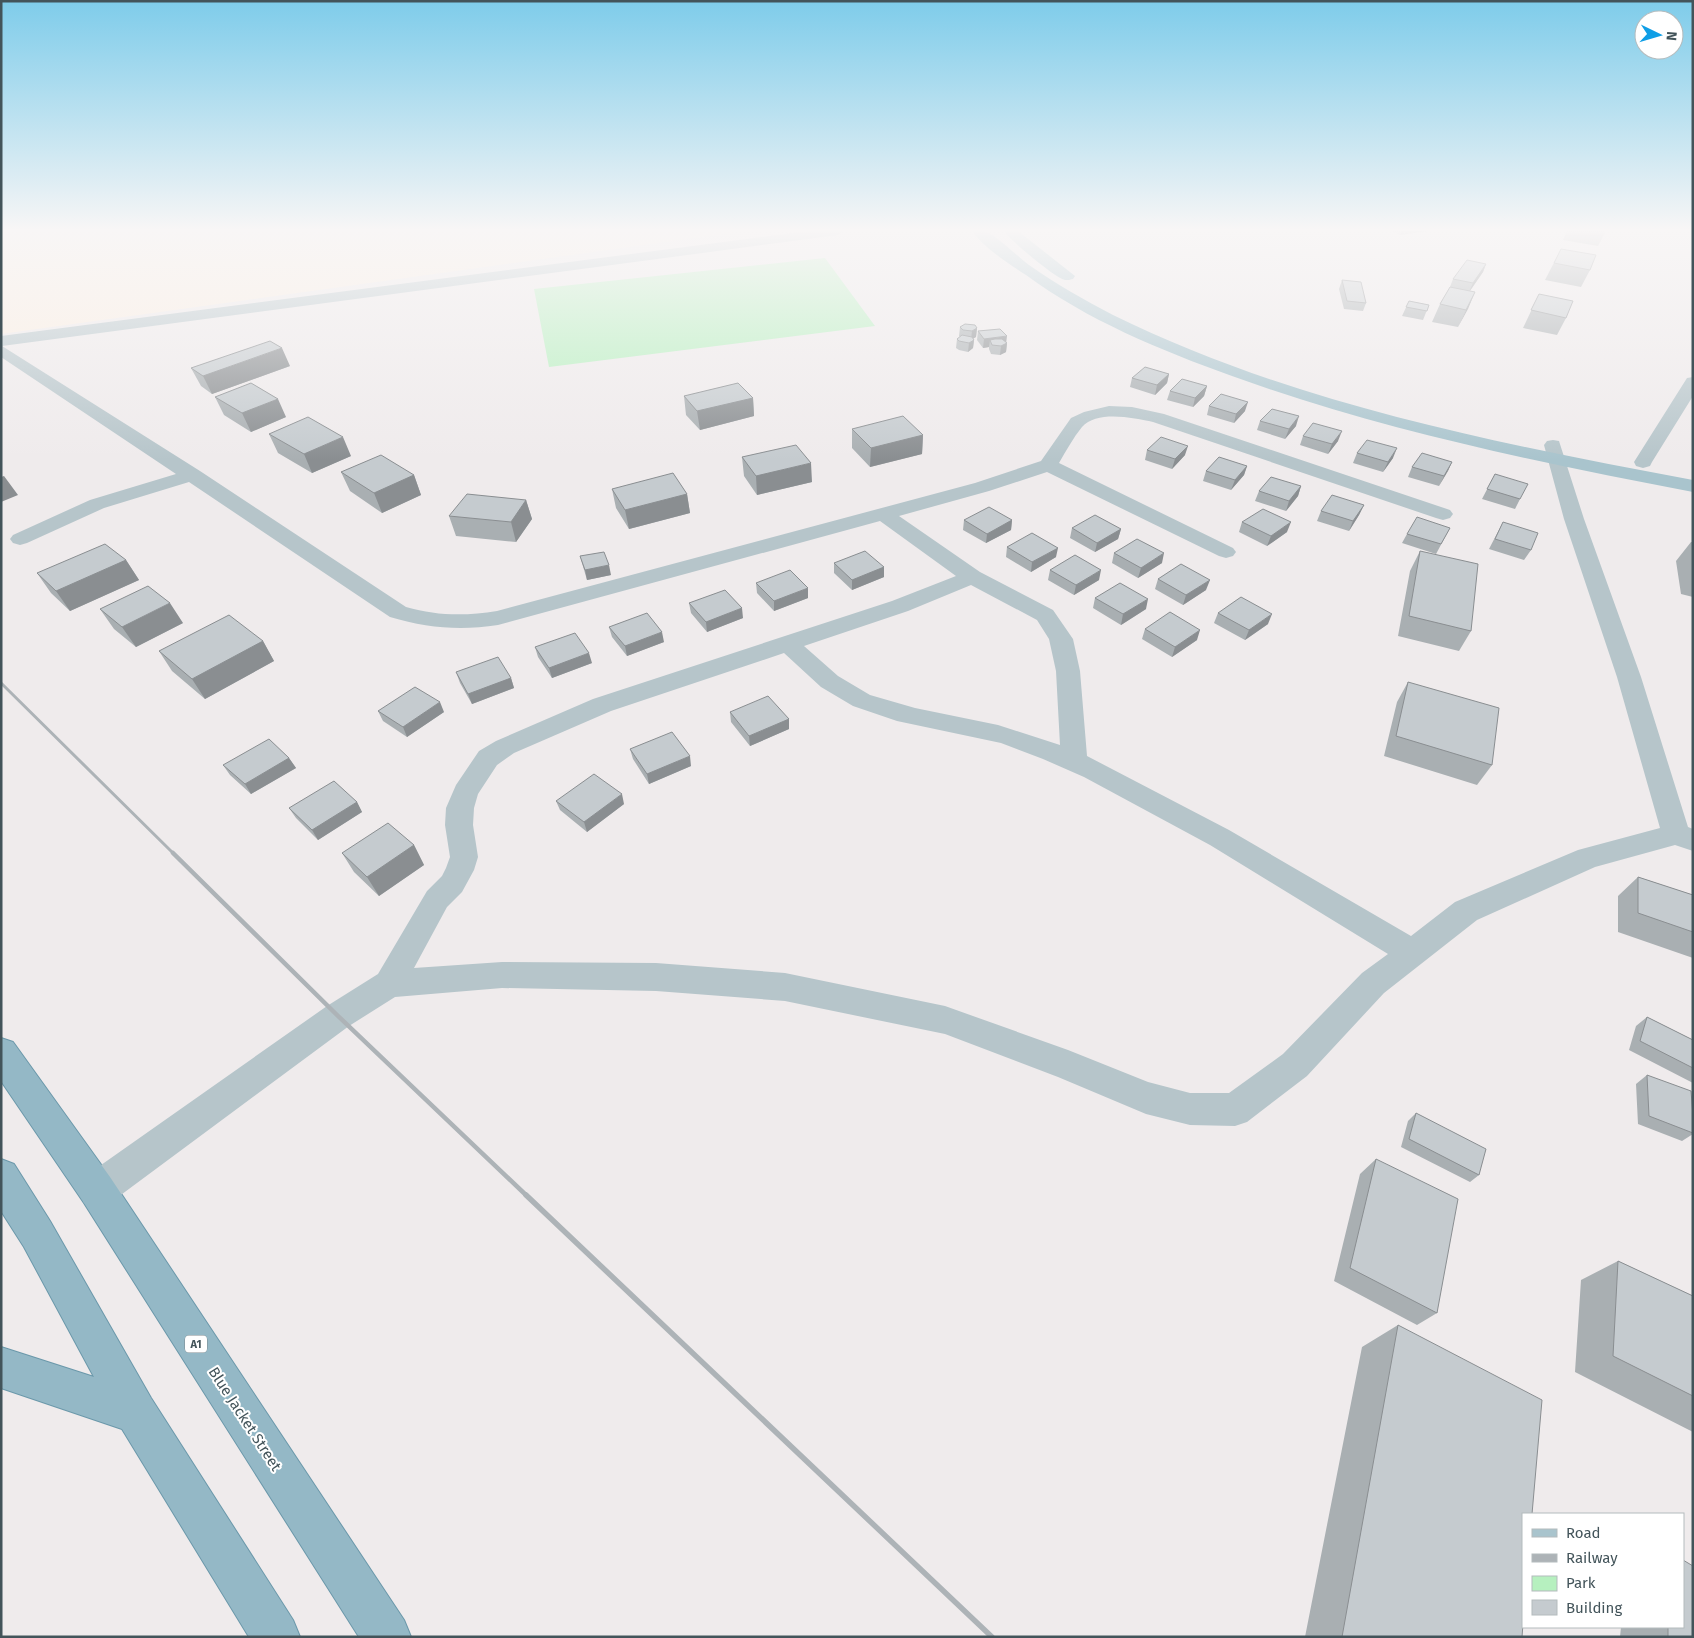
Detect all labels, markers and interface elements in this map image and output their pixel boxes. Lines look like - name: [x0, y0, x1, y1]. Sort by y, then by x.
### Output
- north arrow: [1634, 10, 1684, 60]
- text: N: [1663, 31, 1680, 41]
- road number: A1: [185, 1336, 207, 1352]
- street label: Blue Jacket Street: [205, 1364, 286, 1475]
- legend: [1522, 1513, 1684, 1628]
- text: Road: [1566, 1524, 1601, 1542]
- text: Railway: [1566, 1549, 1618, 1567]
- text: Park: [1566, 1574, 1596, 1592]
- text: Building: [1566, 1599, 1622, 1617]

